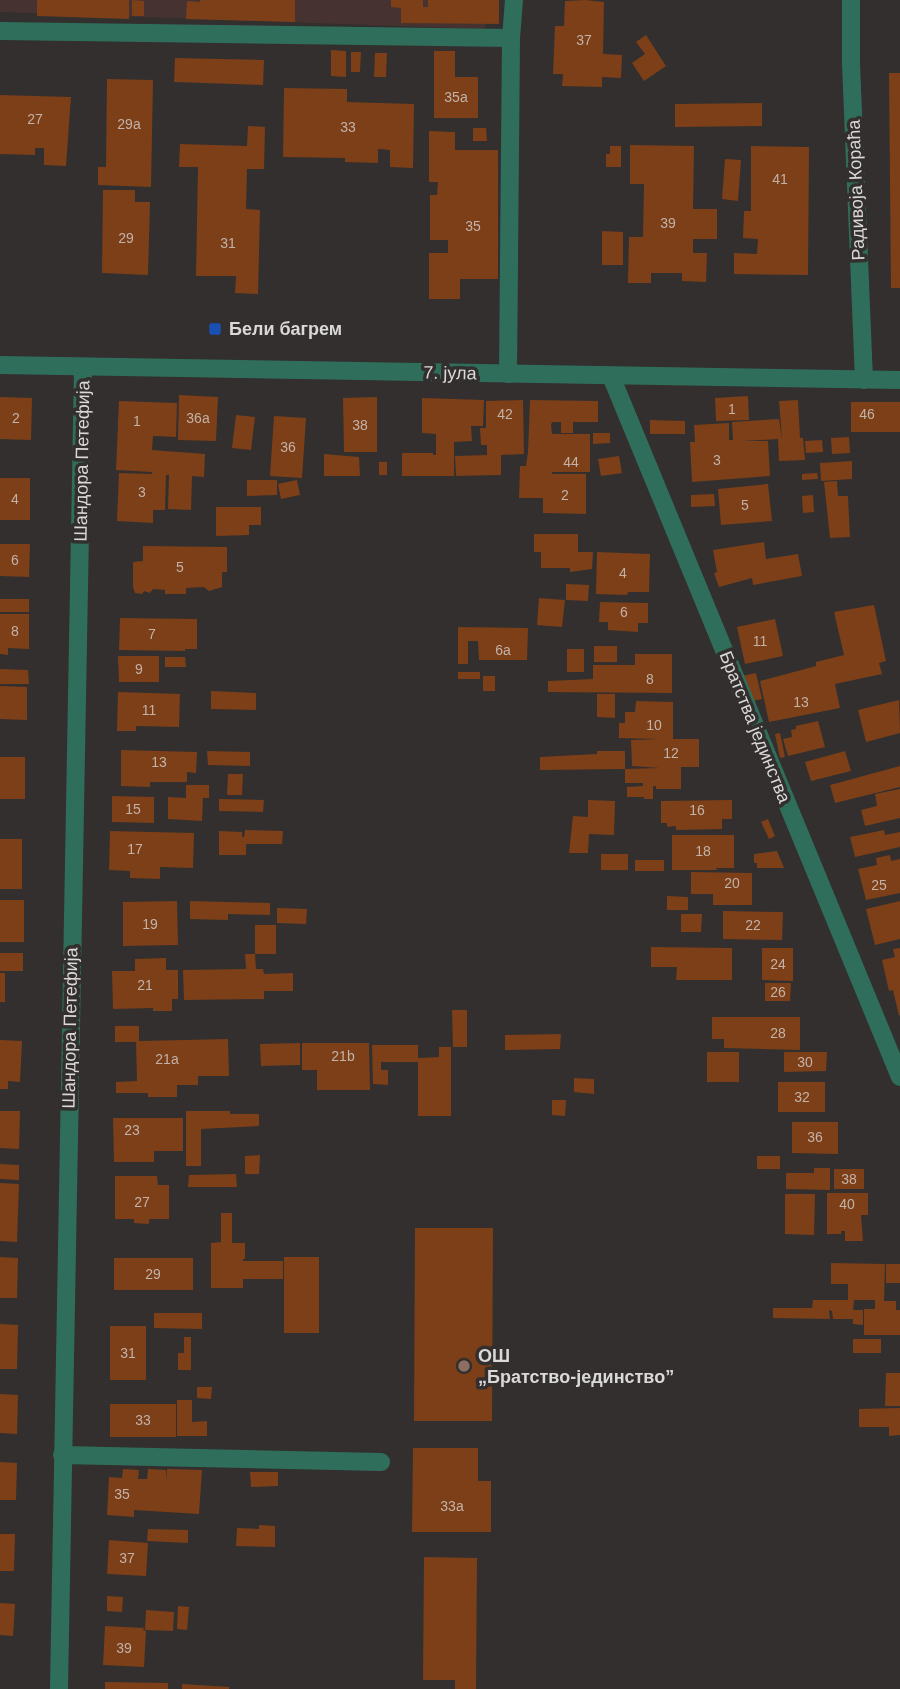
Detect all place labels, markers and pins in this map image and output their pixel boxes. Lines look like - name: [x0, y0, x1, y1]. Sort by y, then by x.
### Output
- place label: Бели багрем: [229, 319, 342, 339]
- marker: Бели багрем: [207, 321, 223, 337]
- place label: ОШ „Братство-јединство”: [478, 1346, 674, 1387]
- marker: ОШ „Братство-јединство”: [456, 1358, 472, 1374]

